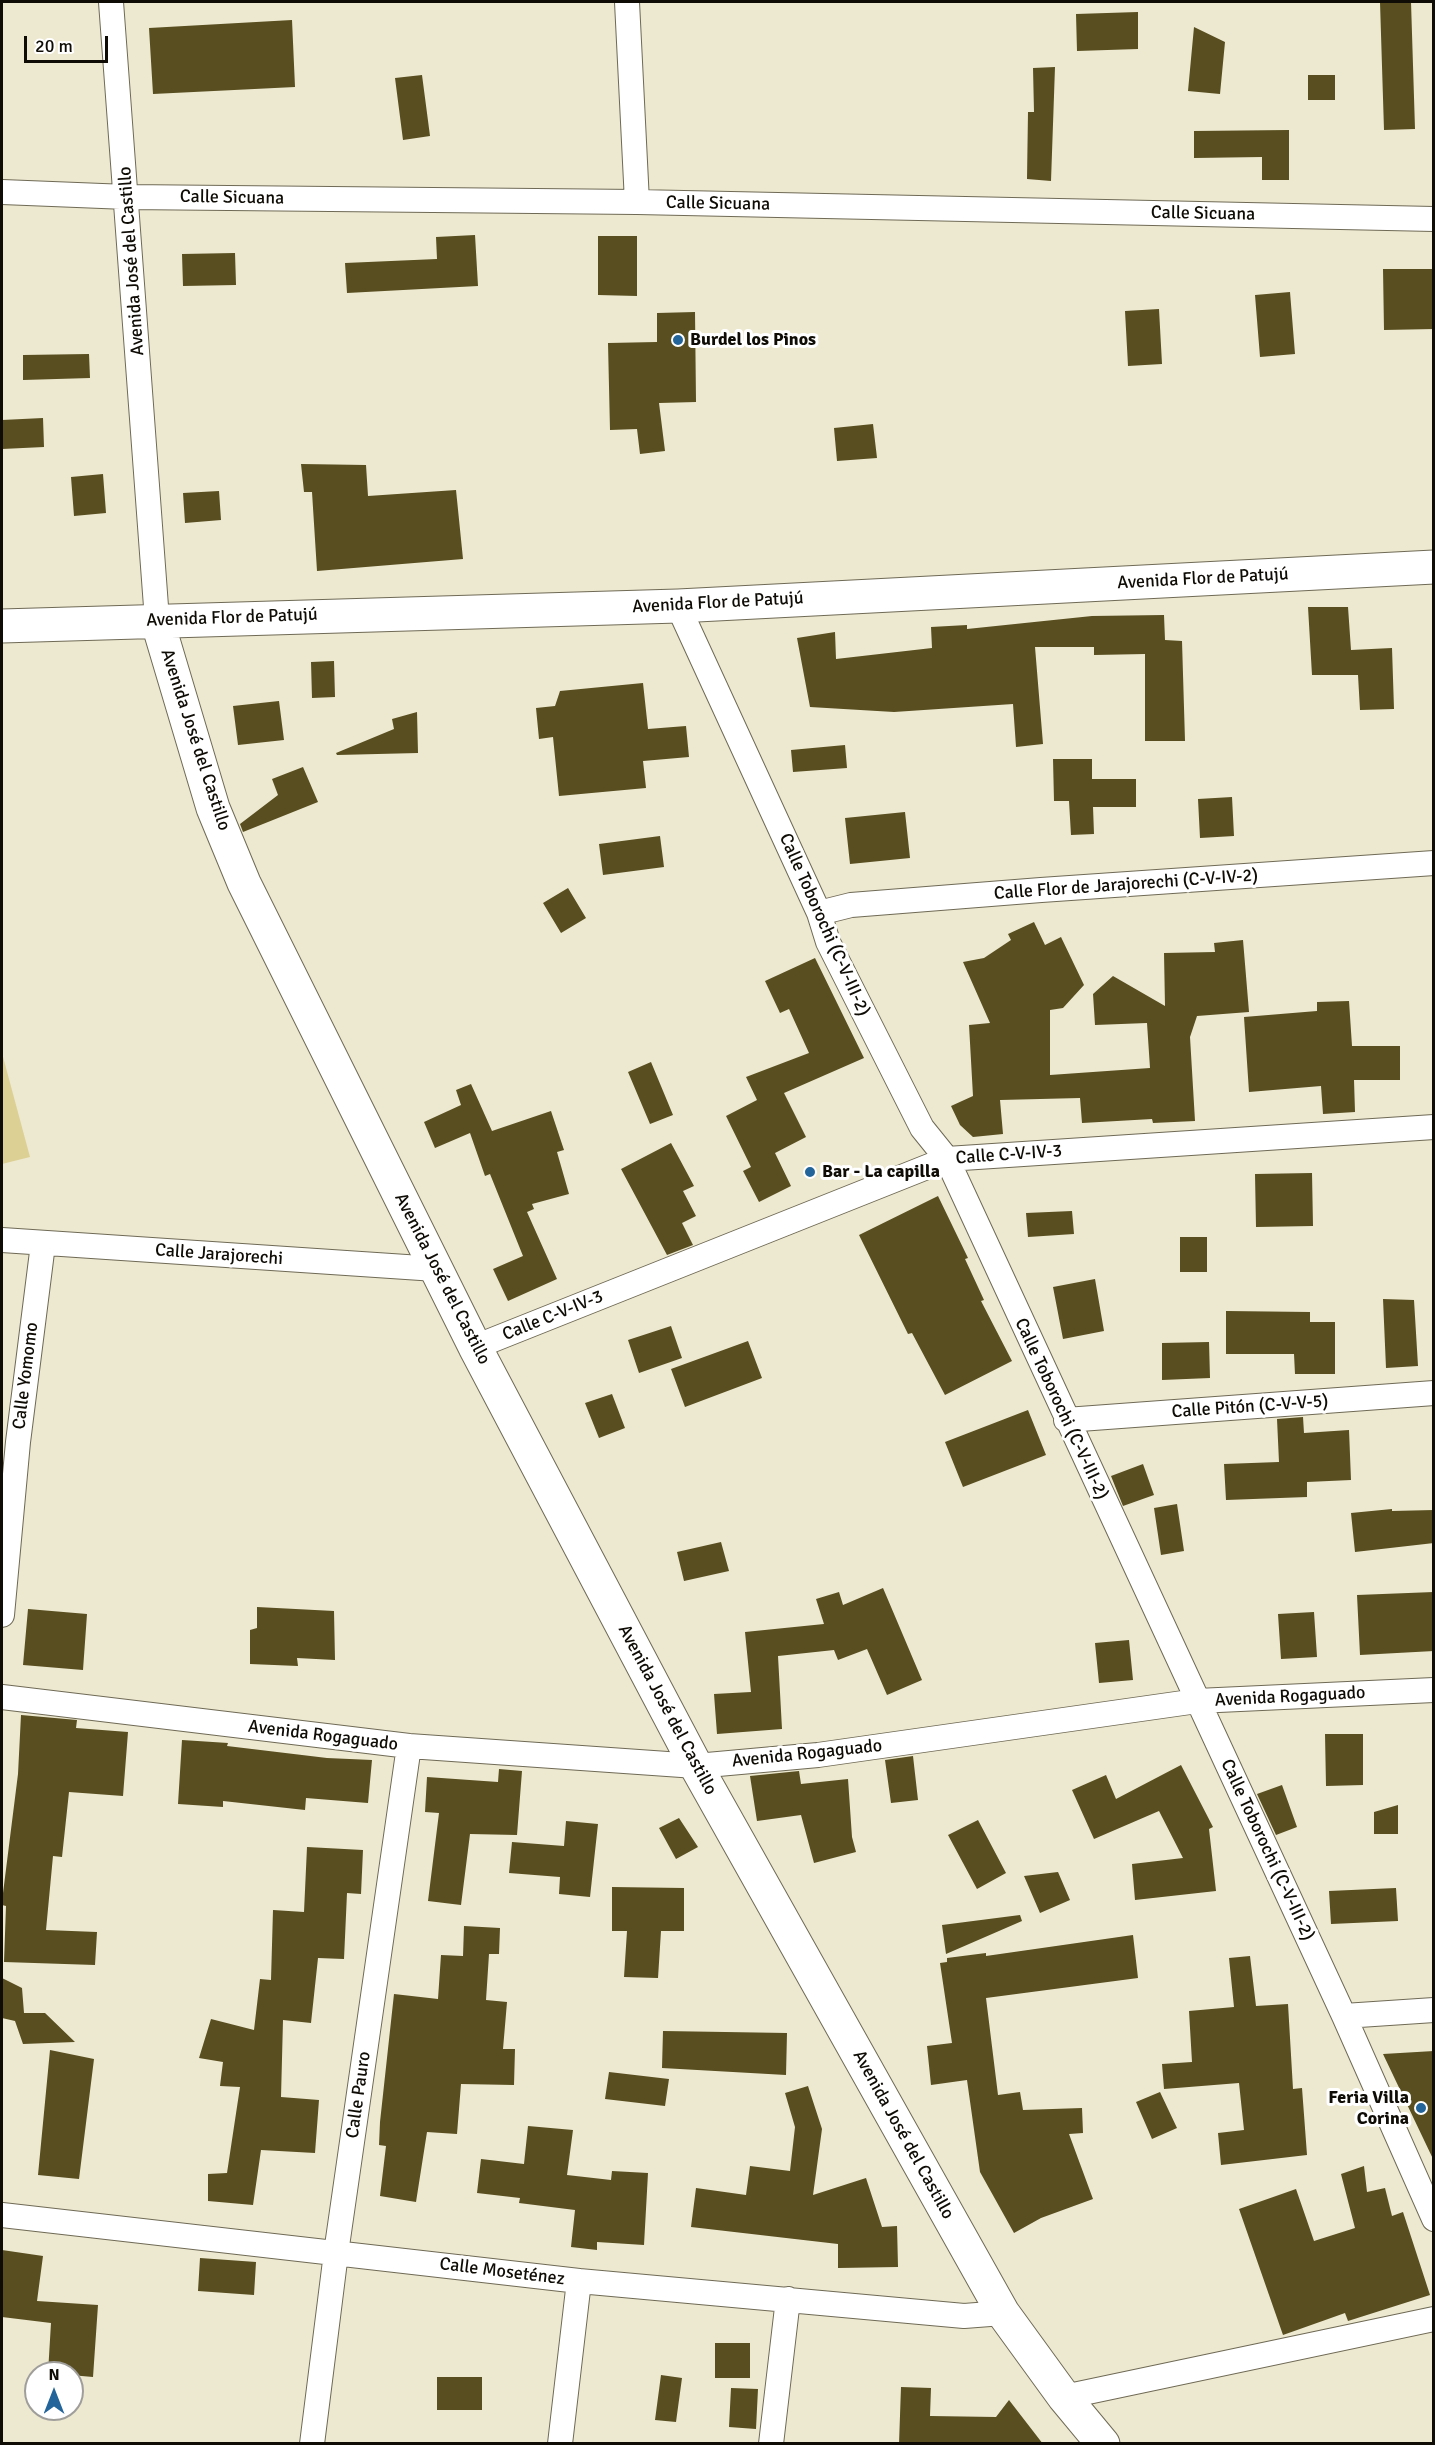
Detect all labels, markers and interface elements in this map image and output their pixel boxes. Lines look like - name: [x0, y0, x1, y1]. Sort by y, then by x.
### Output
- scale bar: [27, 24, 111, 62]
- text: 20 m: [35, 35, 73, 57]
- street label: Avenida José del Castillo: [115, 166, 149, 356]
- street label: Calle Sicuana: [180, 186, 284, 210]
- street label: Calle Sicuana: [666, 192, 770, 216]
- street label: Calle Sicuana: [1151, 202, 1255, 226]
- place label: Burdel los Pinos: [690, 329, 816, 351]
- marker: Burdel los Pinos: [671, 333, 685, 347]
- street label: Avenida Flor de Patujú: [1117, 564, 1289, 594]
- street label: Avenida Flor de Patujú: [632, 588, 804, 618]
- street label: Avenida Flor de Patujú: [146, 604, 318, 632]
- street label: Avenida José del Castillo: [155, 646, 235, 834]
- street label: Calle Toborochi (C-V-III-2): [774, 830, 874, 1020]
- street label: Calle Flor de Jarajorechi (C-V-IV-2): [993, 865, 1259, 905]
- street label: Calle C-V-IV-3: [955, 1141, 1063, 1169]
- place label: Bar - La capilla: [822, 1161, 940, 1183]
- marker: Bar - La capilla: [803, 1165, 817, 1179]
- street label: Avenida José del Castillo: [389, 1190, 495, 1368]
- street label: Calle Jarajorechi: [154, 1240, 284, 1270]
- street label: Calle C-V-IV-3: [499, 1286, 607, 1346]
- street label: Calle Toborochi (C-V-III-2): [1009, 1315, 1113, 1503]
- street label: Calle Yomomo: [9, 1321, 43, 1431]
- street label: Calle Pitón (C-V-V-5): [1171, 1391, 1329, 1423]
- street label: Avenida José del Castillo: [613, 1621, 721, 1799]
- street label: Avenida Rogaguado: [1214, 1682, 1366, 1712]
- street label: Avenida Rogaguado: [247, 1716, 399, 1756]
- street label: Avenida Rogaguado: [731, 1735, 883, 1773]
- street label: Calle Toborochi (C-V-III-2): [1215, 1756, 1319, 1944]
- street label: Avenida José del Castillo: [848, 2047, 958, 2223]
- street label: Calle Pauro: [342, 2050, 376, 2140]
- place label: Feria Villa Corina: [1328, 2087, 1409, 2130]
- marker: Feria Villa Corina: [1414, 2101, 1428, 2115]
- street label: Calle Moseténez: [438, 2254, 566, 2290]
- north arrow: [24, 2361, 84, 2421]
- text: N: [48, 2365, 60, 2385]

